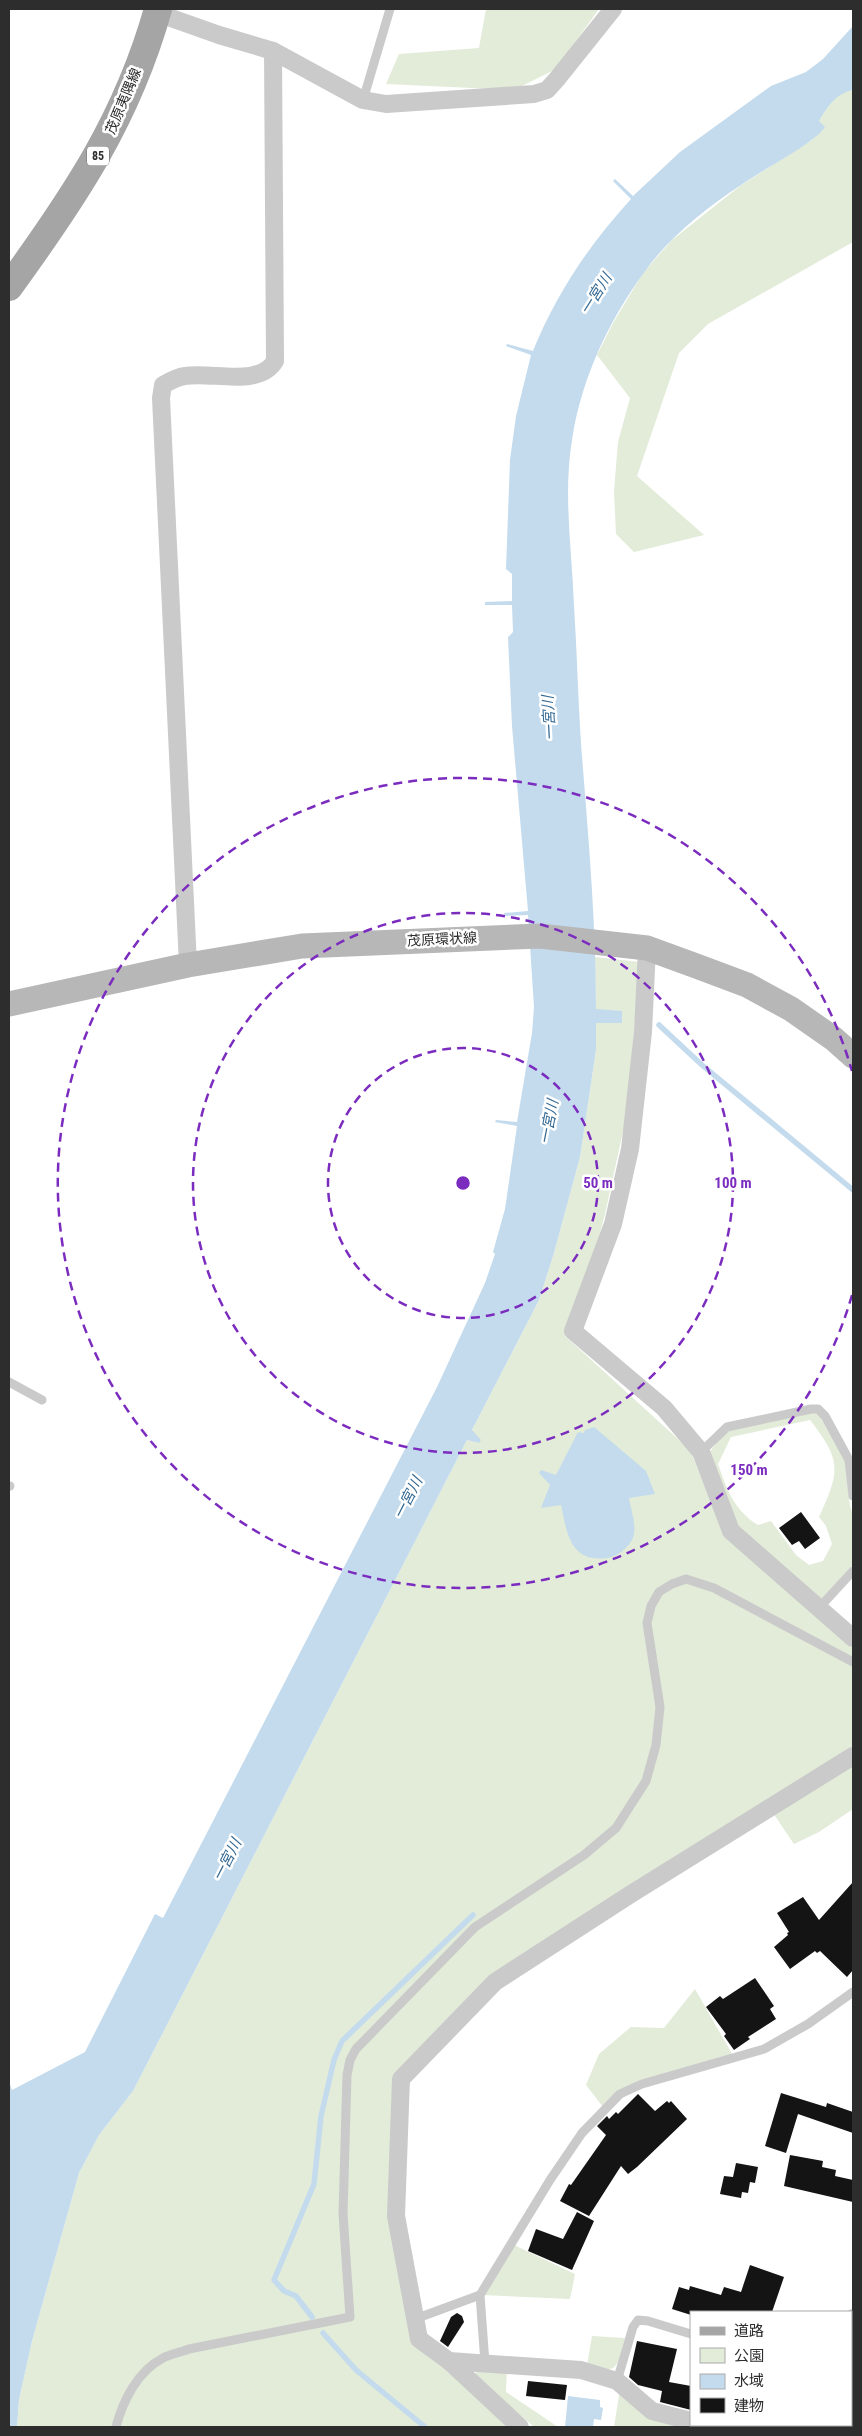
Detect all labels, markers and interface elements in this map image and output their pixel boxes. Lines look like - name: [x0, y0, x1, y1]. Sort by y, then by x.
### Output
- street label: 茂原夷隅線: [102, 66, 144, 136]
- road number: 85: [87, 146, 109, 166]
- water label: 一宮川: [576, 268, 617, 318]
- water label: 一宮川: [539, 693, 559, 741]
- street label: 茂原環状線: [407, 929, 477, 949]
- water label: 一宮川: [536, 1096, 563, 1146]
- centre of rings: [454, 1174, 472, 1192]
- text: 50 m: [583, 1174, 613, 1192]
- text: 100 m: [714, 1174, 752, 1192]
- text: 150 m: [730, 1461, 768, 1479]
- water label: 一宮川: [390, 1472, 427, 1522]
- water label: 一宮川: [209, 1834, 246, 1884]
- legend: [690, 2311, 852, 2426]
- text: 道路: [734, 2322, 764, 2340]
- text: 公園: [734, 2347, 764, 2365]
- text: 水域: [734, 2372, 764, 2390]
- text: 建物: [734, 2397, 764, 2415]

